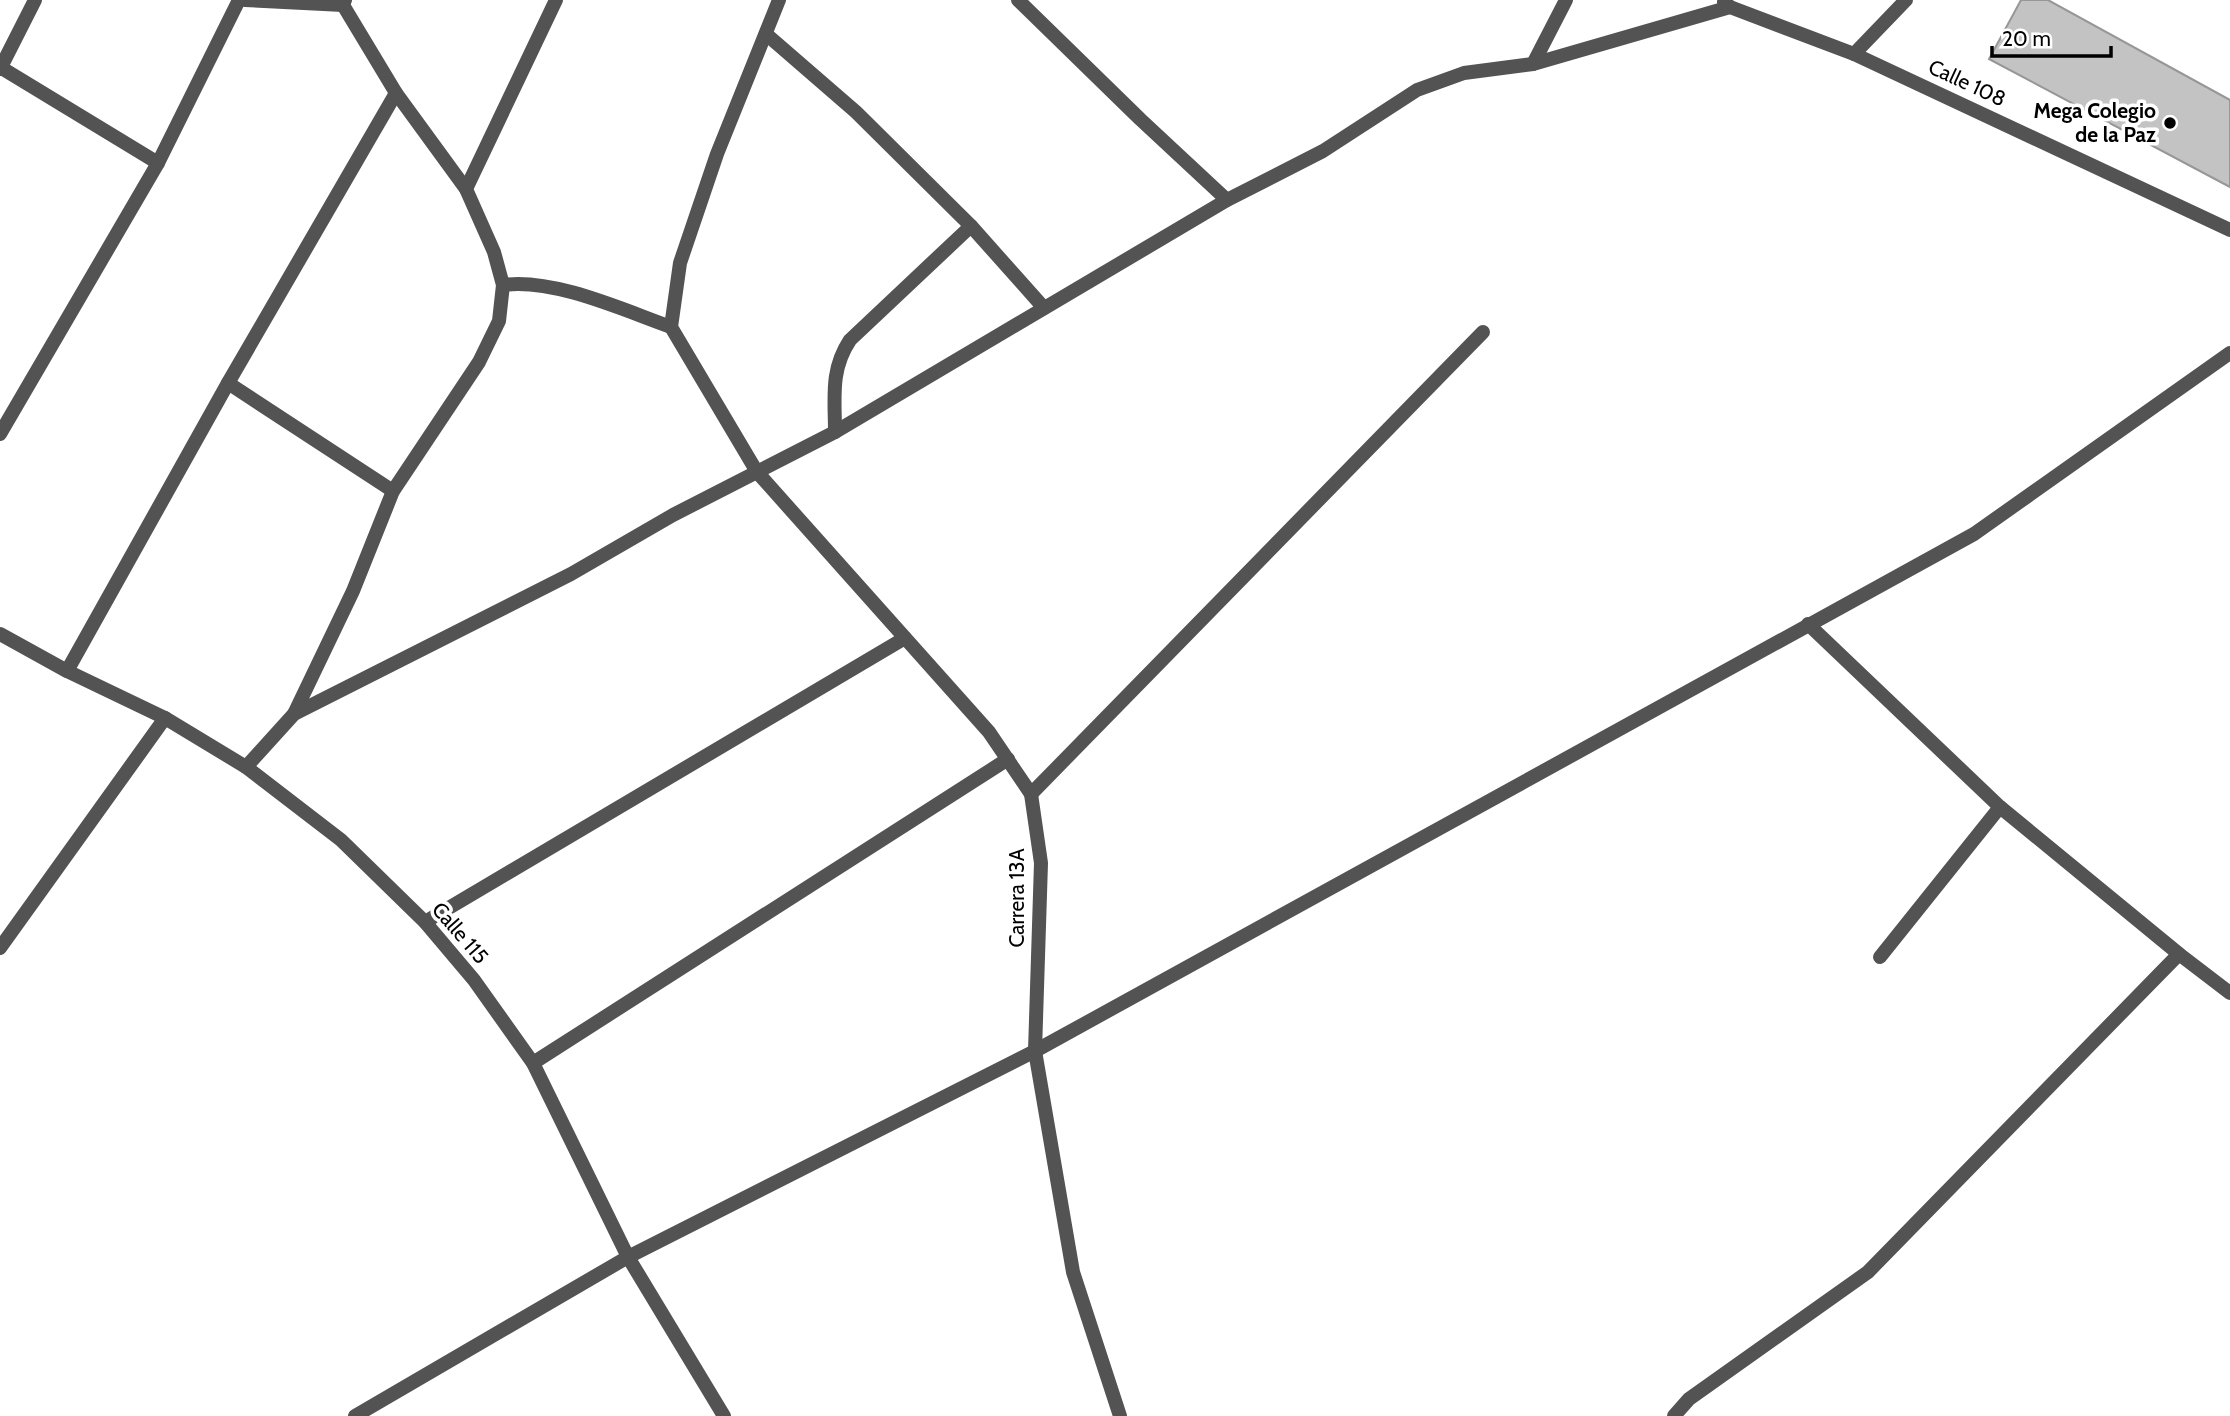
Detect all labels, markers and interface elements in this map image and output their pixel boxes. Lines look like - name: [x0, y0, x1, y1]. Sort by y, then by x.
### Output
- scale bar: [1992, 14, 2111, 58]
- text: 20 m: [2002, 26, 2051, 51]
- street label: Calle 108: [1925, 54, 2010, 111]
- place label: Mega Colegio de la Paz: [2033, 98, 2156, 147]
- marker: Mega Colegio de la Paz: [2162, 115, 2178, 131]
- street label: Carrera 13A: [1004, 848, 1029, 948]
- street label: Calle 115: [427, 897, 494, 969]

